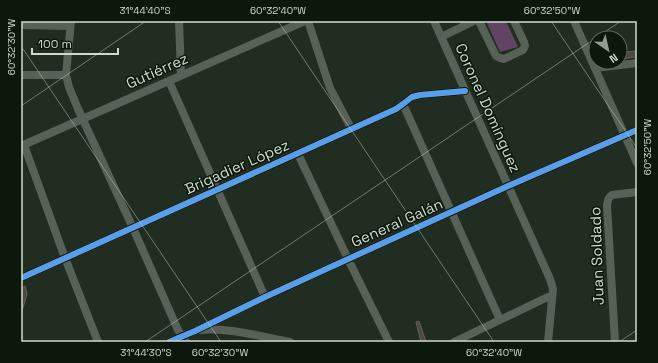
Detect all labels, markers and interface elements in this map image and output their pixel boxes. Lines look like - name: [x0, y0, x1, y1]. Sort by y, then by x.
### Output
- text: 31°44'40"S: [119, 4, 171, 17]
- text: 60°32'40"W: [250, 4, 306, 17]
- text: 60°32'50"W: [524, 4, 580, 17]
- text: 60°32'30"W: [5, 19, 18, 75]
- scale bar: [32, 30, 118, 56]
- north arrow: [588, 30, 628, 70]
- text: 100 m: [38, 36, 72, 52]
- street label: Coronel Domínguez: [451, 40, 525, 175]
- street label: Gutiérrez: [123, 48, 191, 93]
- text: N: [607, 50, 621, 66]
- text: 60°32'50"W: [641, 119, 654, 175]
- street label: Brigadier López: [182, 135, 292, 198]
- street label: General Galán: [348, 194, 446, 251]
- street label: Juan Soldado: [585, 206, 608, 306]
- text: 31°44'30"S: [120, 346, 172, 359]
- text: 60°32'30"W: [192, 346, 248, 359]
- text: 60°32'40"W: [466, 346, 522, 359]

